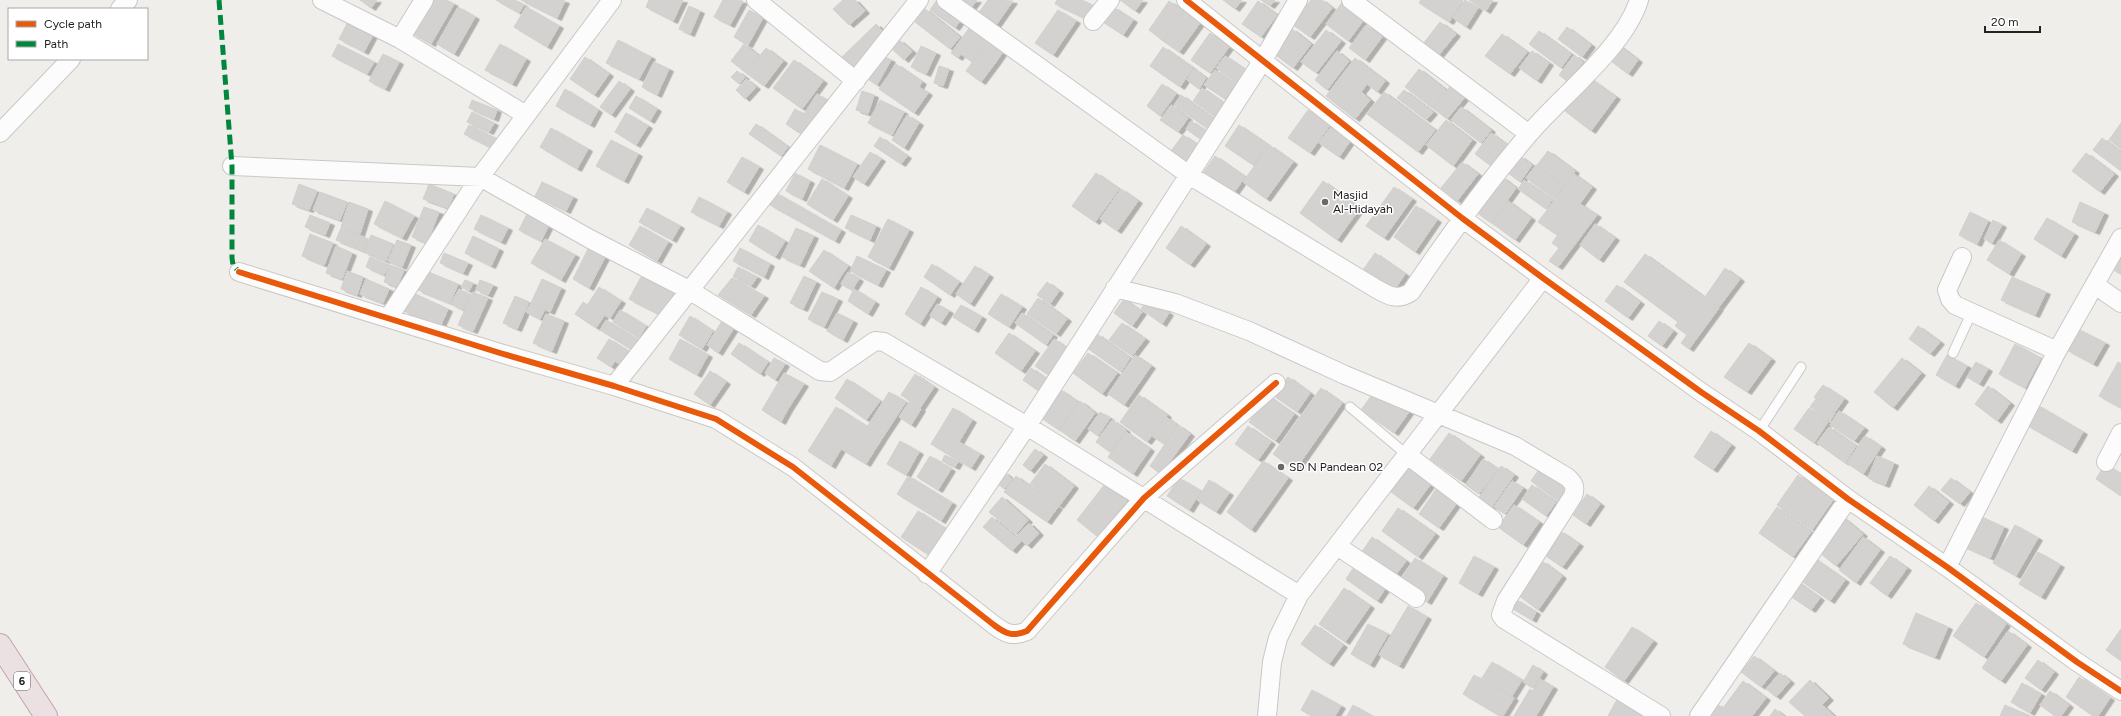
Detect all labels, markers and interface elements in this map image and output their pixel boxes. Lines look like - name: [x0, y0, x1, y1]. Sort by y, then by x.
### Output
- legend: [8, 8, 148, 60]
- scale bar: [1985, 8, 2040, 34]
- text: 20 m: [1991, 15, 2019, 29]
- text: Cycle path: [44, 17, 102, 31]
- text: Path: [44, 37, 68, 51]
- place label: Masjid Al-Hidayah: [1333, 188, 1393, 216]
- marker: Masjid Al-Hidayah: [1320, 197, 1330, 207]
- place label: SD N Pandean 02: [1289, 460, 1383, 474]
- marker: SD N Pandean 02: [1276, 462, 1286, 472]
- road number: 6: [14, 672, 30, 690]

